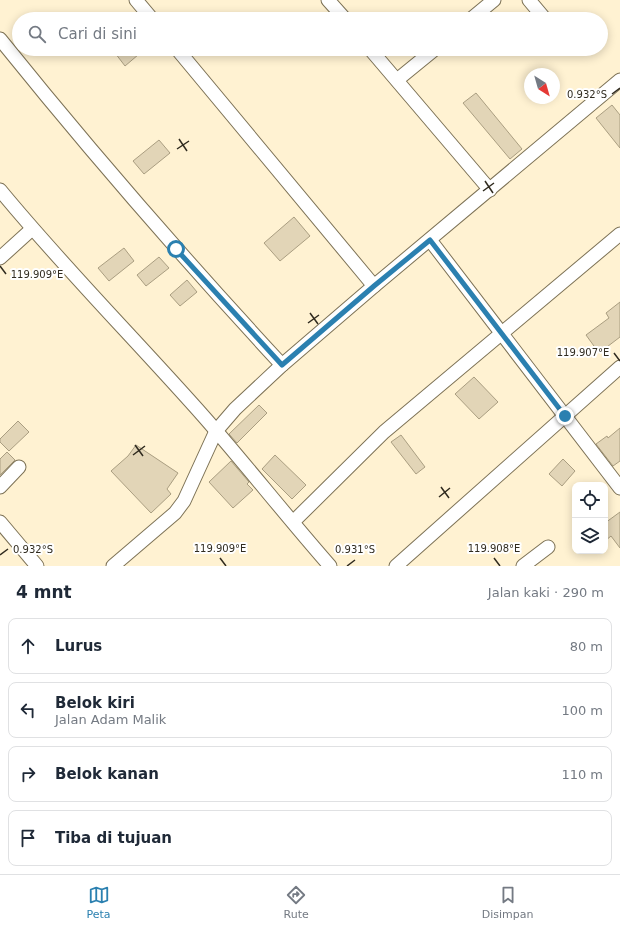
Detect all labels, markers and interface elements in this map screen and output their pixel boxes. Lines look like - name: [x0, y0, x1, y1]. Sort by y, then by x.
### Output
- search box: [12, 12, 608, 56]
- icon: search: [26, 23, 48, 45]
- text: Cari di sini: [58, 25, 137, 43]
- north arrow: [524, 68, 560, 104]
- text: 0.932°S: [567, 89, 607, 100]
- route start: [167, 240, 185, 258]
- text: 119.909°E: [11, 269, 63, 280]
- text: 119.907°E: [557, 347, 609, 358]
- route end: [556, 407, 574, 425]
- map controls: [572, 482, 608, 554]
- button: locate: [572, 482, 608, 518]
- button: layers: [572, 518, 608, 554]
- text: 119.909°E: [194, 543, 246, 554]
- text: 119.908°E: [468, 543, 520, 554]
- text: 0.932°S: [13, 544, 53, 555]
- text: 0.931°S: [335, 544, 375, 555]
- text: 4 mnt: [16, 582, 72, 602]
- text: Jalan kaki · 290 m: [488, 585, 604, 600]
- icon: ahead: [17, 635, 39, 657]
- text: Lurus: [55, 637, 102, 655]
- text: 80 m: [570, 639, 603, 654]
- text: Belok kiri: [55, 694, 135, 712]
- icon: left: [17, 699, 39, 721]
- text: 100 m: [561, 703, 603, 718]
- text: Jalan Adam Malik: [55, 712, 166, 727]
- icon: right: [17, 763, 39, 785]
- text: Belok kanan: [55, 765, 159, 783]
- text: 110 m: [561, 767, 603, 782]
- icon: arrive: [17, 827, 39, 849]
- text: Tiba di tujuan: [55, 829, 172, 847]
- tab: Peta: [87, 884, 111, 921]
- tab: Rute: [284, 884, 309, 921]
- tab: Disimpan: [482, 884, 534, 921]

